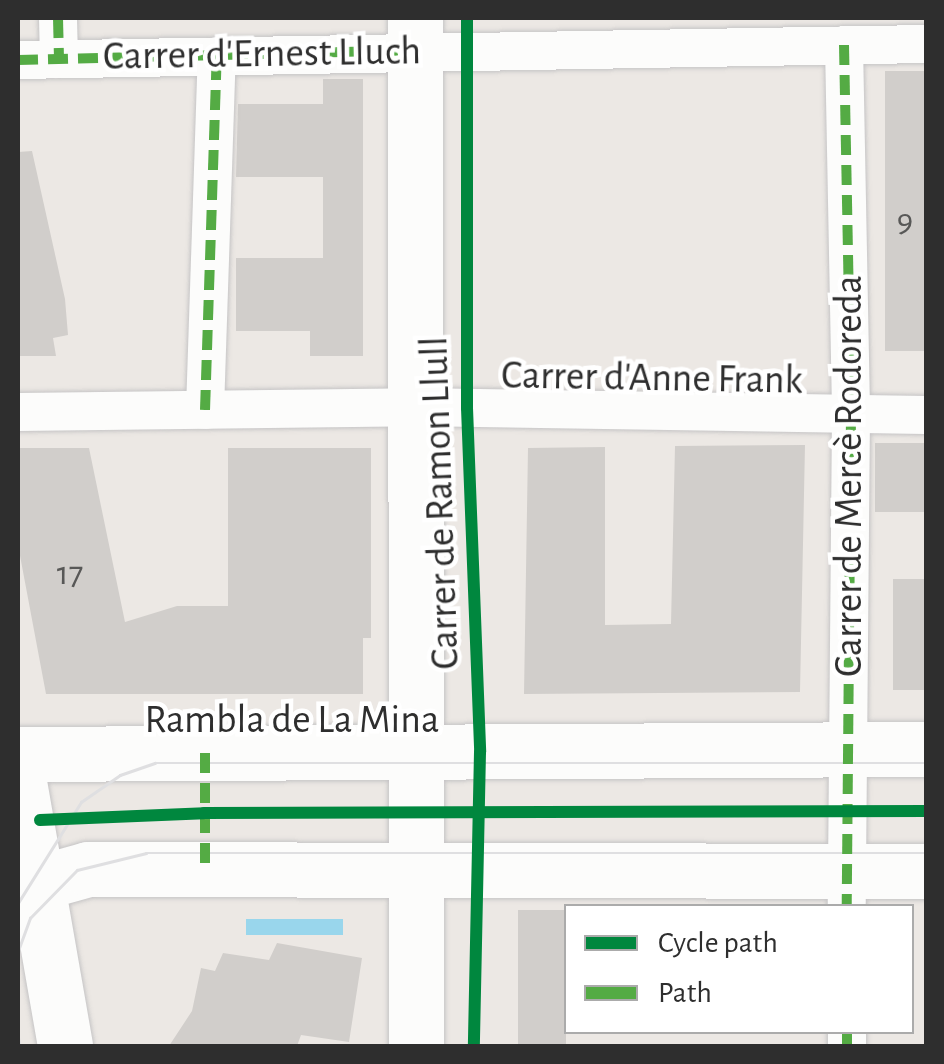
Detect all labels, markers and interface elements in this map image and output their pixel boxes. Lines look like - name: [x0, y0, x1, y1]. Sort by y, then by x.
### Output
- street label: Carrer d'Ernest Lluch: [103, 27, 421, 81]
- house number: 9: [897, 200, 913, 242]
- street label: Carrer de Mercè Rodoreda: [825, 275, 873, 677]
- street label: Carrer de Ramon Llull: [410, 336, 470, 670]
- street label: Carrer d'Anne Frank: [501, 351, 803, 405]
- house number: 17: [57, 553, 83, 595]
- street label: Rambla de La Mina: [145, 696, 439, 744]
- legend: [564, 904, 914, 1034]
- text: Cycle path: [658, 928, 778, 958]
- text: Path: [658, 978, 712, 1008]

